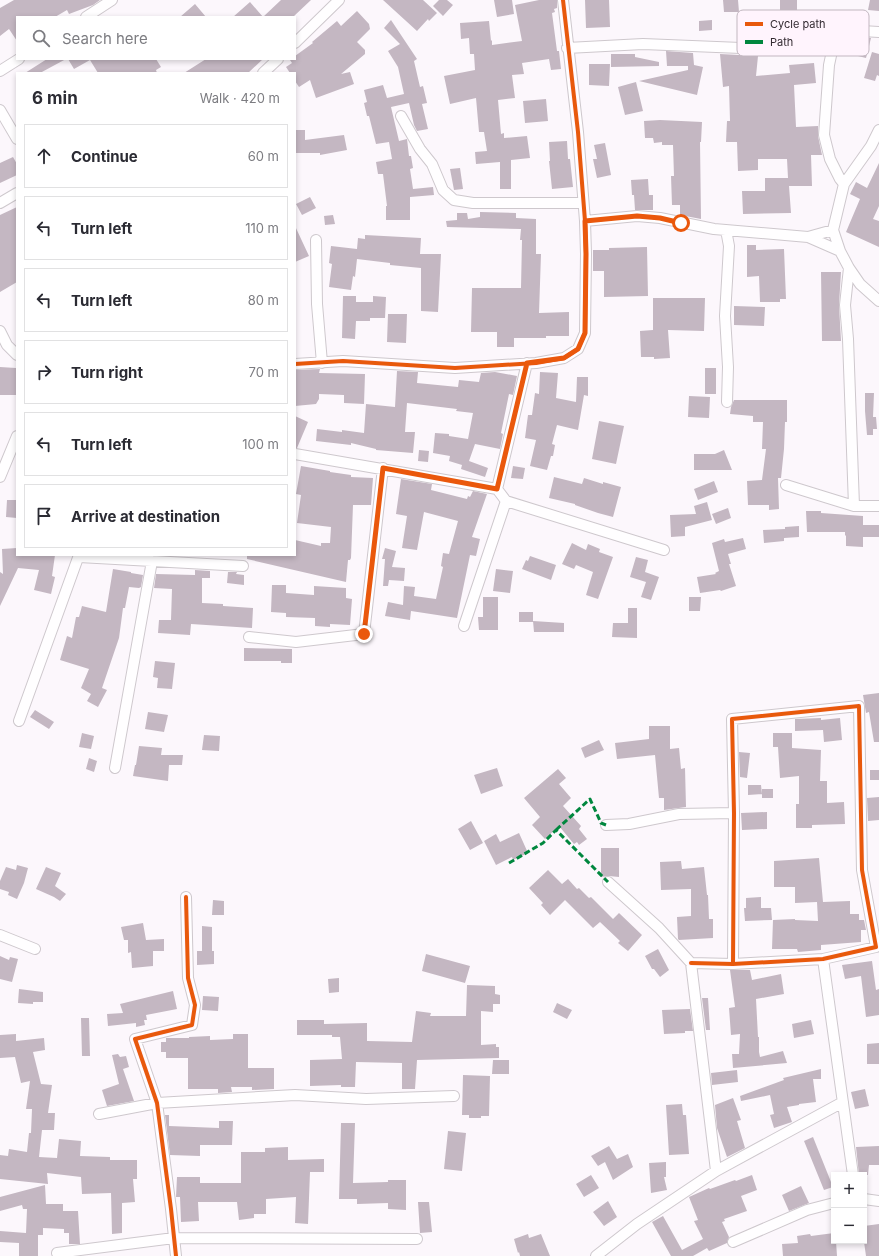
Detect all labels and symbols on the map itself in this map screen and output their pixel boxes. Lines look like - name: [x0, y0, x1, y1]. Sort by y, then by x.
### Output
- legend: [737, 10, 869, 56]
- text: Cycle path: [770, 17, 826, 31]
- text: Path: [770, 35, 793, 49]
- route start: [672, 214, 690, 232]
- route end: [355, 625, 373, 643]

